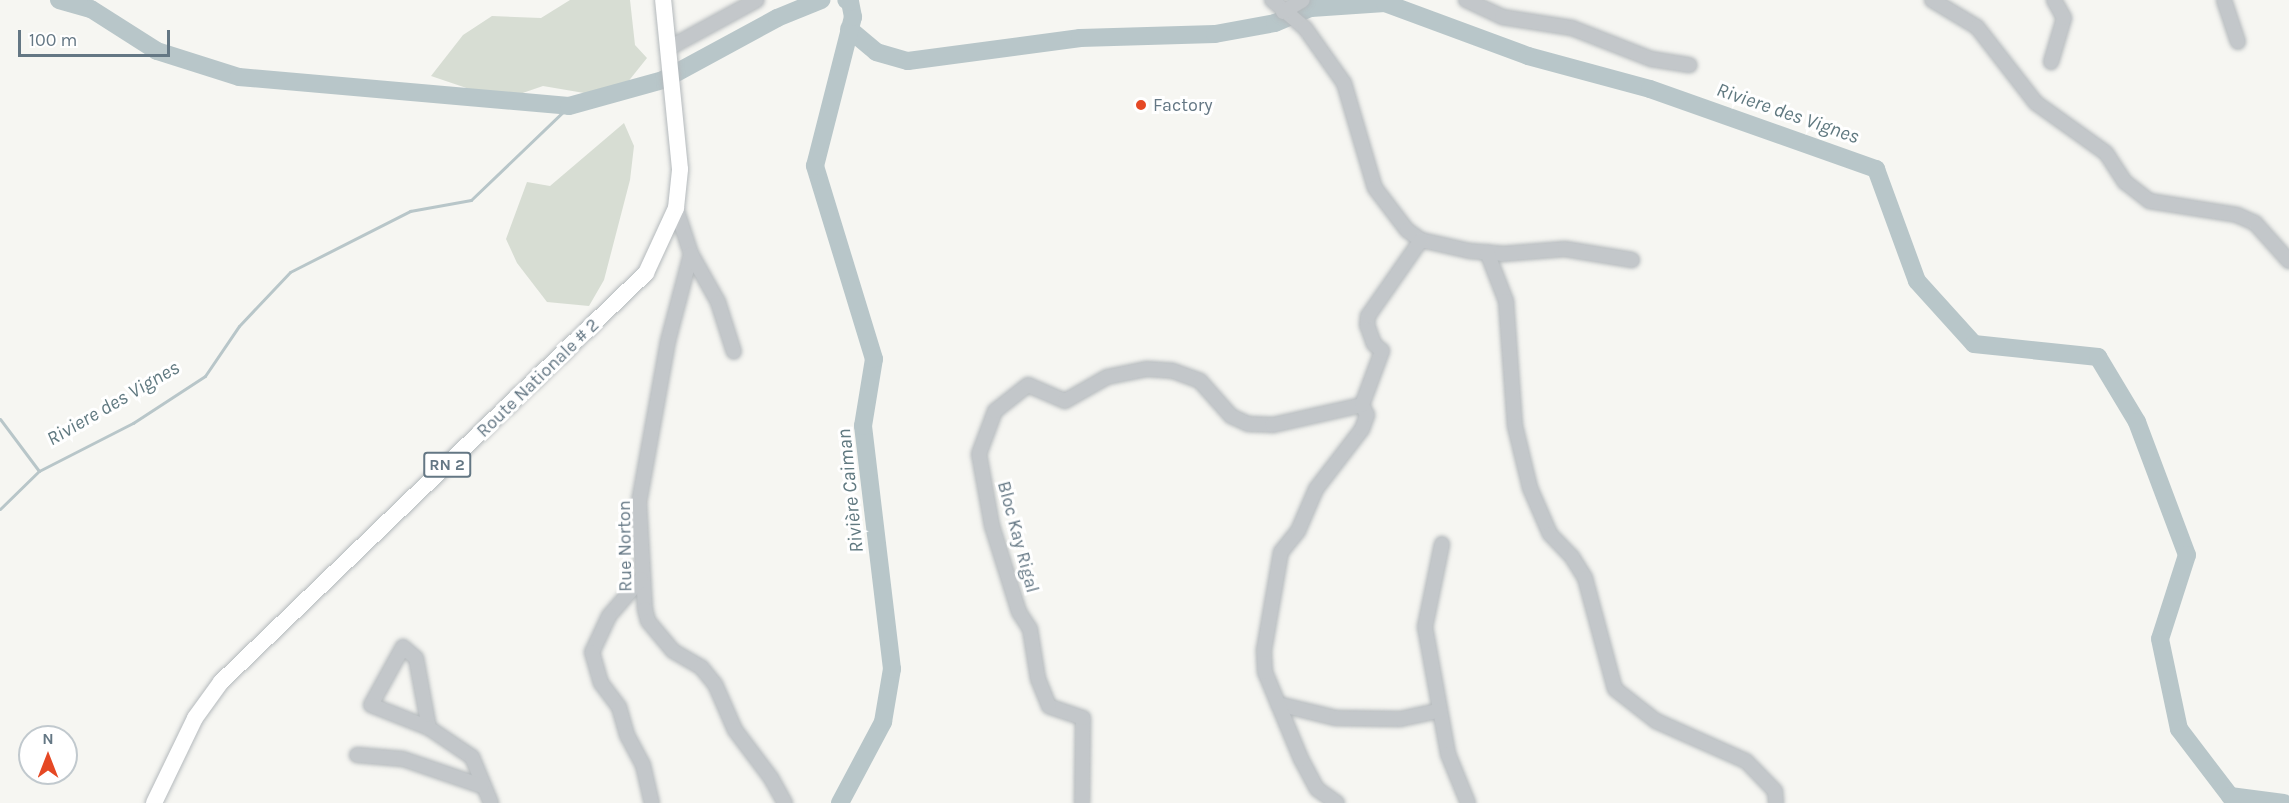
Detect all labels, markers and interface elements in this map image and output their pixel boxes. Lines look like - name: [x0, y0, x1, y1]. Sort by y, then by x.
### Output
- scale bar: [21, 18, 172, 56]
- text: 100 m: [29, 29, 77, 51]
- water label: Riviere des Vignes: [1713, 77, 1863, 149]
- place label: Factory: [1153, 94, 1213, 116]
- marker: Factory: [1134, 98, 1148, 112]
- street label: Route Nationale # 2: [472, 314, 604, 442]
- water label: Riviere des Vignes: [42, 355, 184, 451]
- water label: Rivière Caiman: [832, 428, 868, 554]
- road number: RN 2: [423, 452, 471, 478]
- street label: Bloc Kay Rigal: [993, 479, 1043, 595]
- street label: Rue Norton: [613, 500, 637, 592]
- north arrow: [18, 725, 78, 785]
- text: N: [42, 729, 54, 748]

